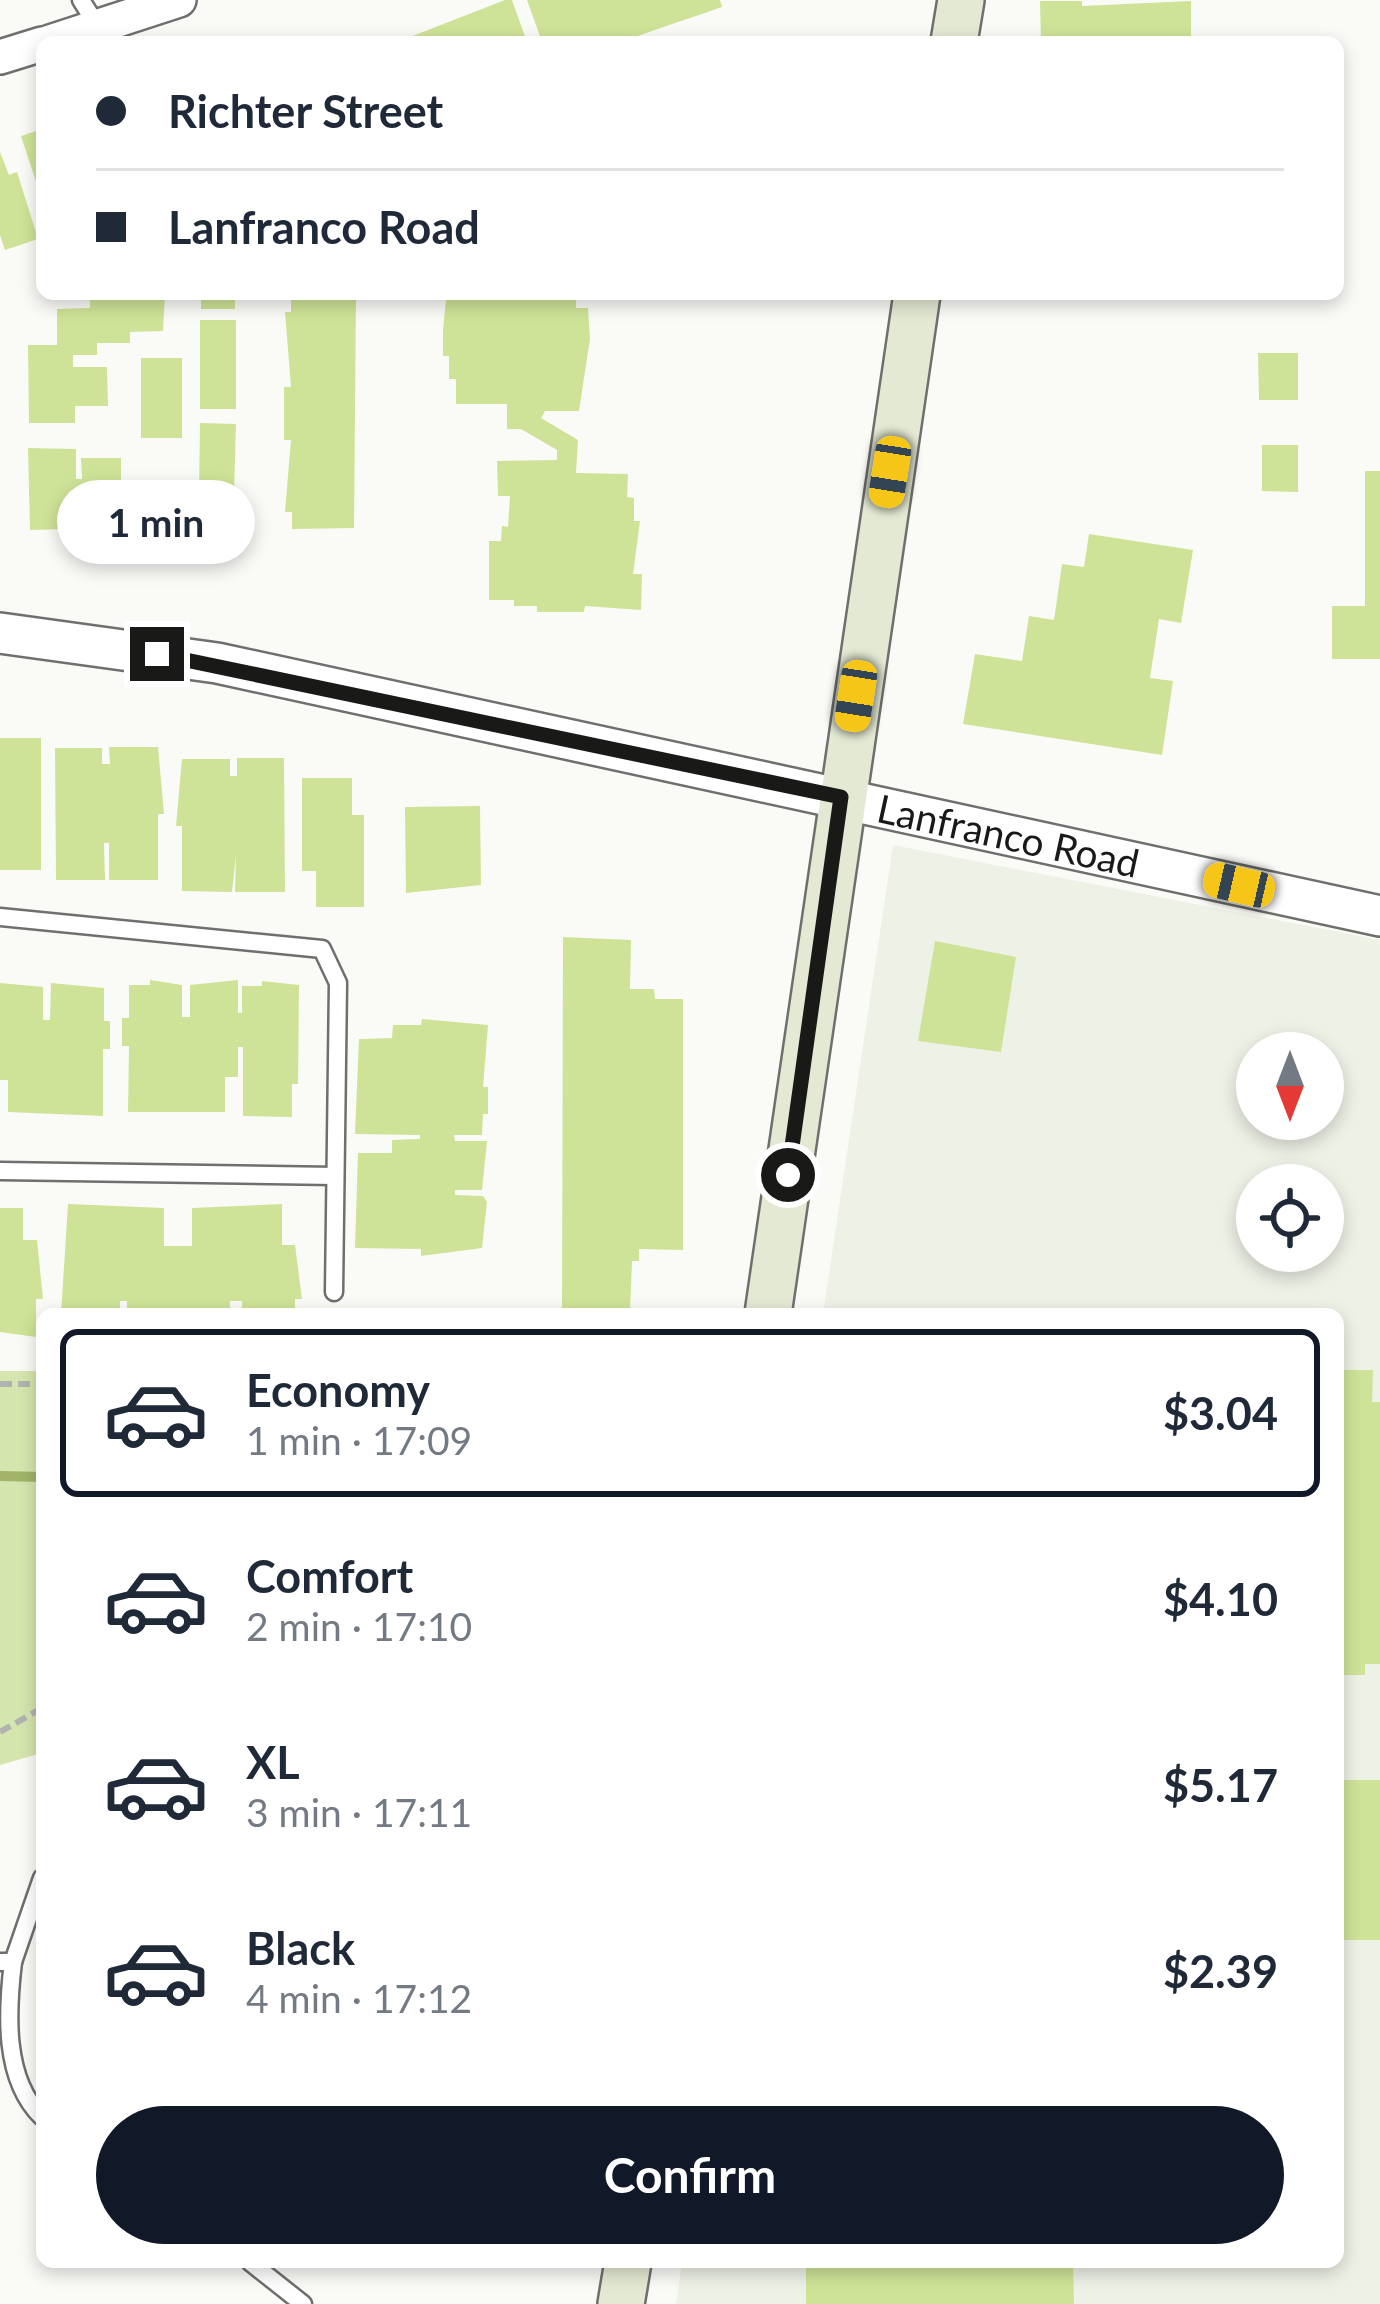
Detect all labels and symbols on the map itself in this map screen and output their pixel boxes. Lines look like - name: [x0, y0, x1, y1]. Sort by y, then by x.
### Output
- car: [867, 434, 913, 510]
- callout: 1 min: [58, 480, 256, 564]
- route end: [130, 627, 184, 681]
- car: [833, 658, 879, 734]
- street label: Lanfranco Road: [873, 784, 1144, 886]
- car: [1200, 859, 1278, 911]
- north arrow: [1236, 1032, 1344, 1140]
- route start: [761, 1148, 815, 1202]

